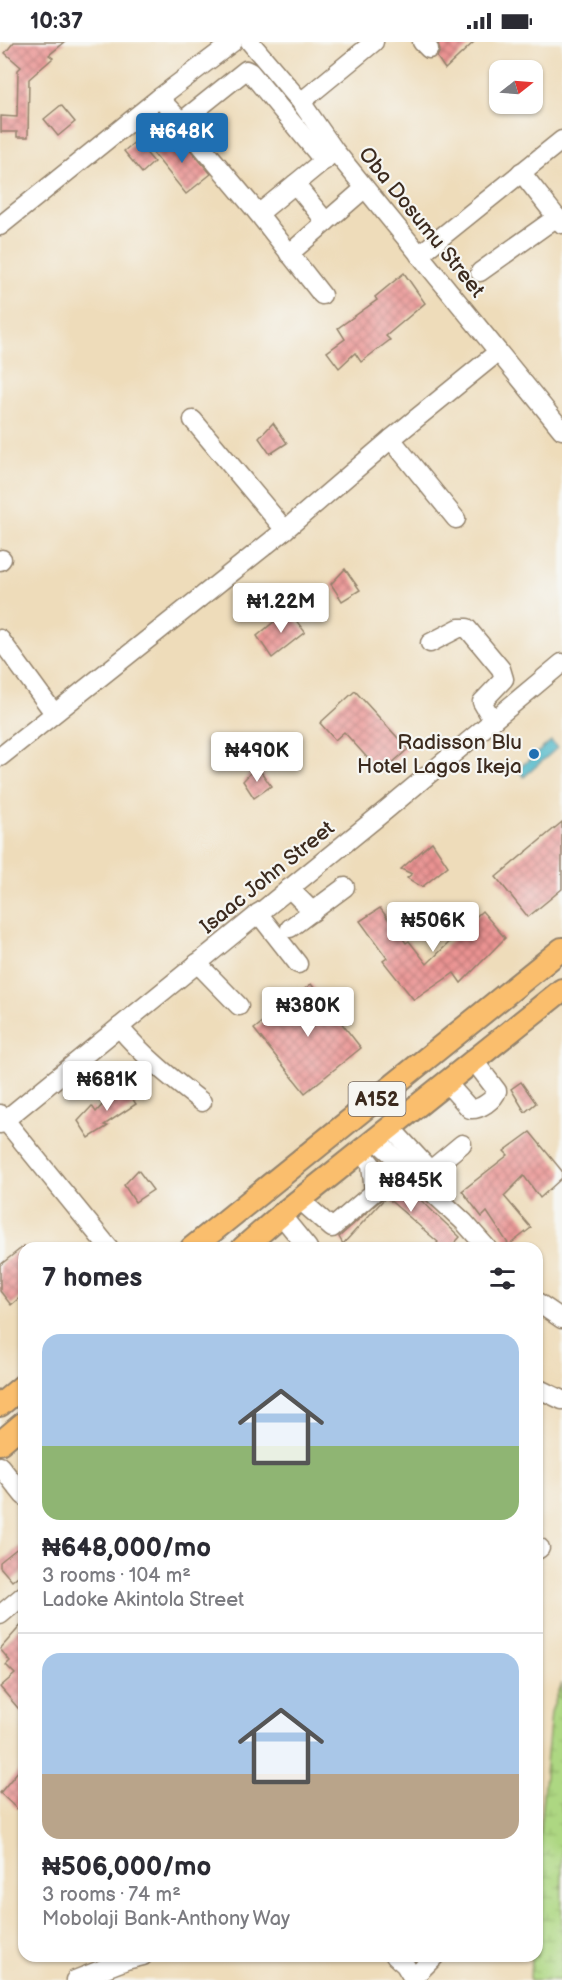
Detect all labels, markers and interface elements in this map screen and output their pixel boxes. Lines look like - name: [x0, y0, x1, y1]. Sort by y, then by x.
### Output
- text: 10:37: [30, 8, 83, 35]
- north arrow: [489, 60, 543, 114]
- map controls: [489, 60, 543, 114]
- pin: ₦648K: [140, 113, 224, 164]
- text: ₦648K: [150, 120, 214, 144]
- street label: Oba Dosumu Street: [353, 142, 490, 303]
- pin: ₦1.22M: [232, 583, 330, 634]
- text: ₦1.22M: [247, 590, 315, 614]
- place label: Radisson Blu Hotel Lagos Ikeja: [357, 730, 522, 779]
- pin: ₦490K: [215, 732, 299, 783]
- text: ₦490K: [225, 739, 289, 763]
- marker: Radisson Blu Hotel Lagos Ikeja: [527, 747, 541, 761]
- street label: Isaac John Street: [195, 815, 340, 939]
- pin: ₦506K: [391, 902, 475, 953]
- text: ₦506K: [401, 909, 465, 933]
- pin: ₦380K: [266, 987, 350, 1038]
- text: ₦380K: [276, 994, 340, 1018]
- pin: ₦681K: [65, 1061, 149, 1112]
- text: ₦681K: [77, 1068, 137, 1092]
- road number: A152: [348, 1082, 406, 1116]
- pin: ₦845K: [369, 1162, 453, 1213]
- text: ₦845K: [379, 1169, 443, 1193]
- icon: filters: [486, 1262, 519, 1295]
- text: 7 homes: [42, 1263, 142, 1294]
- icon: home: [227, 1373, 335, 1481]
- text: ₦648,000/mo: [42, 1533, 211, 1564]
- text: 3 rooms · 104 m²: [42, 1564, 191, 1588]
- text: Ladoke Akintola Street: [42, 1588, 244, 1612]
- icon: home: [227, 1692, 335, 1800]
- text: ₦506,000/mo: [42, 1852, 211, 1883]
- text: 3 rooms · 74 m²: [42, 1883, 181, 1907]
- text: Mobolaji Bank-Anthony Way: [42, 1907, 290, 1931]

